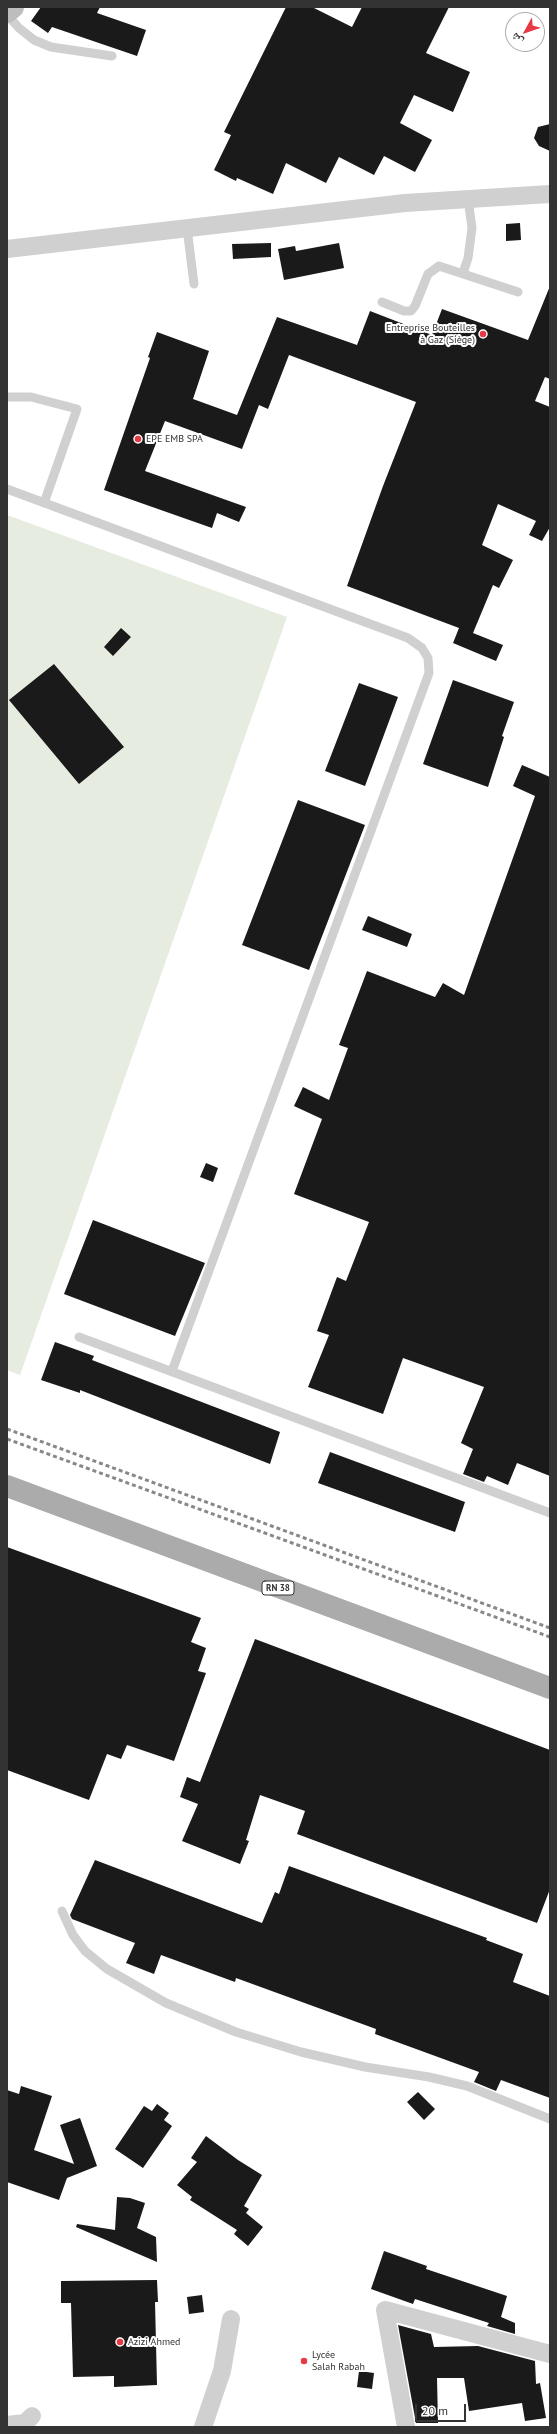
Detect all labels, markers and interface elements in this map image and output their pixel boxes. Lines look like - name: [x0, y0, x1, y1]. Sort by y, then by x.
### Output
- north arrow: [505, 12, 545, 52]
- text: ش: [507, 30, 526, 48]
- place label: Entreprise Bouteilles à Gaz (Siège): [386, 322, 475, 346]
- marker: Entreprise Bouteilles à Gaz (Siège): [478, 329, 488, 339]
- place label: EPE EMB SPA: [146, 433, 203, 445]
- marker: EPE EMB SPA: [133, 434, 143, 444]
- road number: RN 38: [262, 1581, 294, 1595]
- place label: Azizi Ahmed: [128, 2336, 180, 2348]
- marker: Azizi Ahmed: [115, 2337, 125, 2347]
- place label: Lycée Salah Rabah: [312, 2349, 365, 2372]
- marker: Lycée Salah Rabah: [299, 2356, 309, 2366]
- scale bar: [417, 2396, 468, 2422]
- text: 20 m: [422, 2403, 448, 2418]

